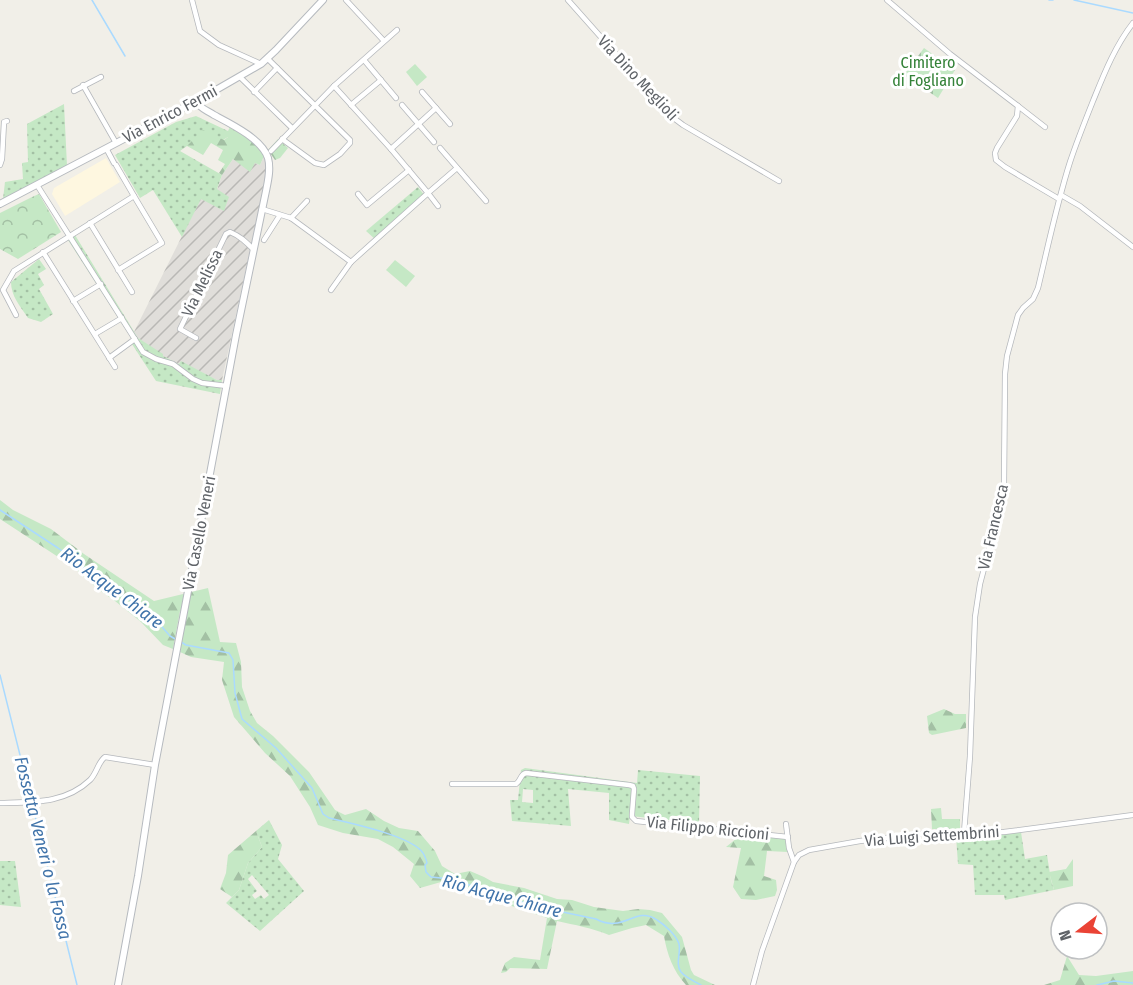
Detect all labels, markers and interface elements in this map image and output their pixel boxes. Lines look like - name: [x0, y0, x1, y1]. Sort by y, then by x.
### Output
- street label: Via Dino Meglioli: [594, 31, 682, 125]
- park label: Cimitero di Fogliano: [892, 53, 964, 90]
- street label: Via Enrico Fermi: [120, 81, 220, 147]
- street label: Via Melissa: [178, 246, 227, 320]
- street label: Via Casello Veneri: [179, 474, 219, 592]
- street label: Via Francesca: [974, 482, 1012, 572]
- water label: Rio Acque Chiare: [57, 542, 168, 634]
- water label: Fossetta Veneri o la Fossa: [10, 754, 76, 942]
- street label: Via Filippo Riccioni: [646, 812, 770, 844]
- street label: Via Luigi Settembrini: [864, 822, 1000, 850]
- water label: Rio Acque Chiare: [440, 870, 564, 923]
- north arrow: [1049, 901, 1109, 961]
- text: N: [1055, 928, 1076, 943]

